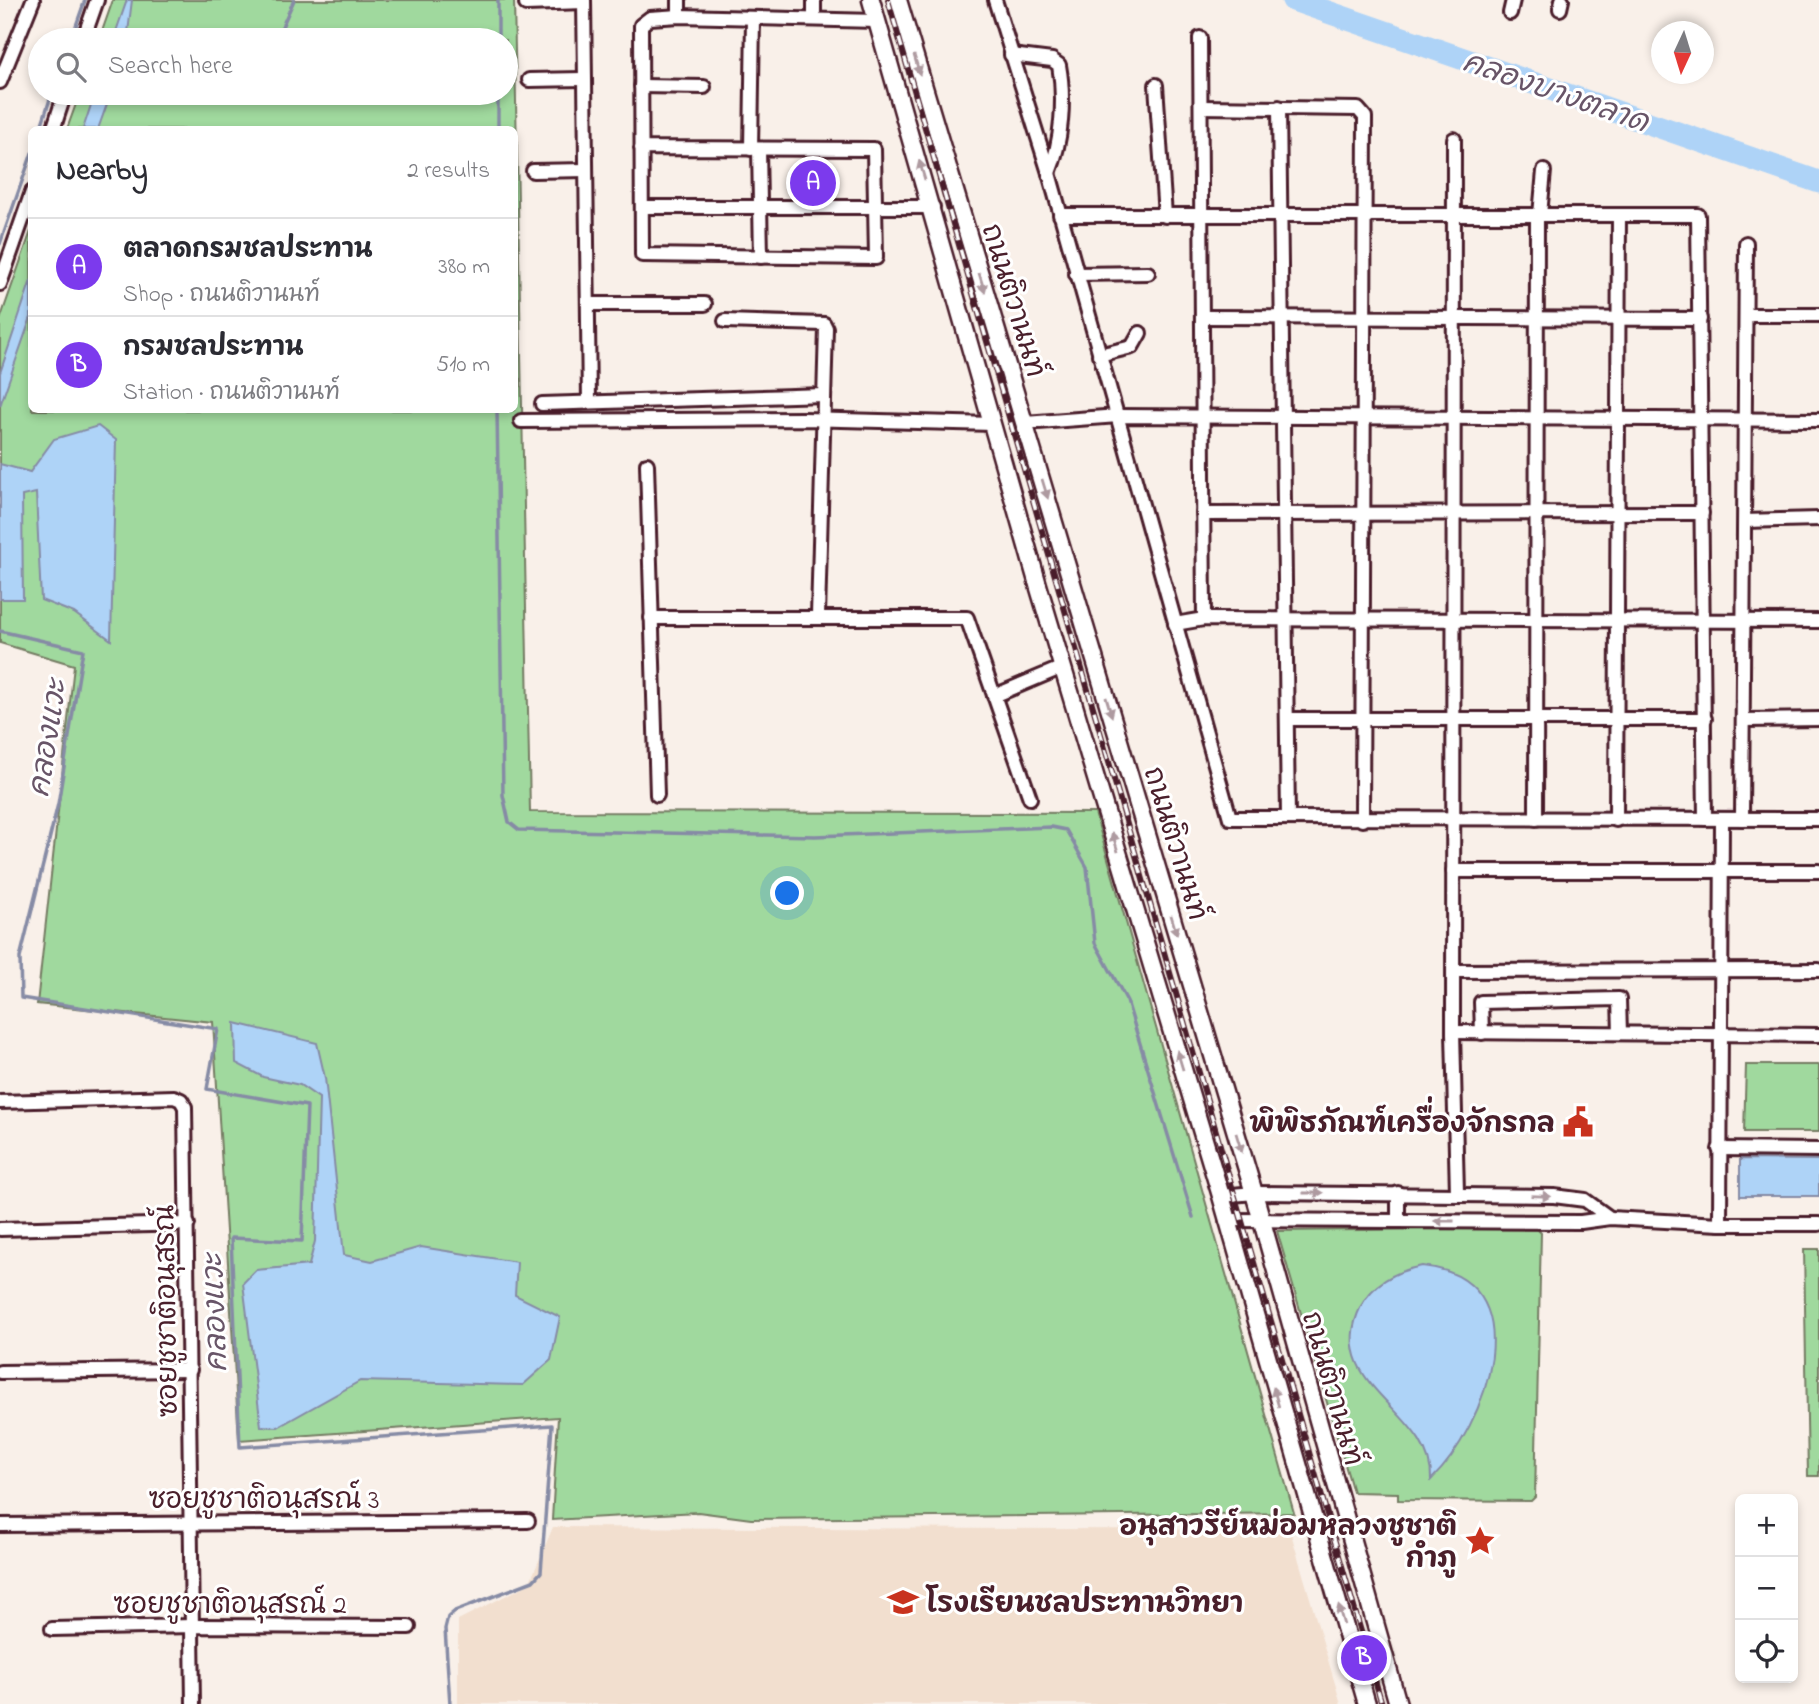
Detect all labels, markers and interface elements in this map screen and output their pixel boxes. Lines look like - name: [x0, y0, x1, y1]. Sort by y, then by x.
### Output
- north arrow: [1651, 21, 1714, 84]
- search box: [28, 28, 518, 105]
- water label: คลองบางตลาด: [1456, 42, 1655, 147]
- icon: search: [52, 48, 90, 86]
- text: Search here: [108, 48, 233, 86]
- one-way arrow: [913, 55, 923, 76]
- text: Nearby: [56, 150, 148, 194]
- text: 2 results: [407, 155, 490, 188]
- pin: A: [790, 157, 836, 209]
- one-way arrow: [916, 159, 926, 180]
- street label: ถนนติวานนท์: [969, 218, 1056, 383]
- text: ตลาดกรมชลประทาน: [123, 232, 373, 270]
- text: A: [72, 251, 86, 284]
- text: 380 m: [438, 251, 490, 284]
- one-way arrow: [978, 273, 988, 294]
- text: Shop · ถนนติวานนท์: [123, 279, 320, 312]
- text: กรมชลประทาน: [123, 330, 304, 368]
- text: B: [71, 349, 87, 382]
- text: 510 m: [436, 349, 490, 382]
- text: Station · ถนนติวานนท์: [123, 377, 340, 410]
- one-way arrow: [1040, 479, 1050, 500]
- water label: คลองแวะ: [19, 674, 81, 800]
- one-way arrow: [1105, 697, 1115, 718]
- street label: ถนนติวานนท์: [1131, 761, 1218, 926]
- one-way arrow: [1109, 832, 1119, 853]
- your location: [770, 876, 804, 910]
- one-way arrow: [1170, 915, 1180, 936]
- one-way arrow: [1175, 1050, 1185, 1071]
- place label: พิพิธภัณฑ์เครื่องจักรกล: [1249, 1096, 1555, 1146]
- public building icon: พิพิธภัณฑ์เครื่องจักรกล: [1561, 1105, 1595, 1139]
- one-way arrow: [1235, 1133, 1245, 1154]
- one-way arrow: [1303, 1187, 1325, 1199]
- one-way arrow: [1530, 1190, 1552, 1202]
- street label: ซอยชูชาติอนุสรณ์: [144, 1204, 191, 1418]
- one-way arrow: [1432, 1215, 1454, 1227]
- water label: คลองแวะ: [193, 1251, 241, 1373]
- street label: ถนนติวานนท์: [1289, 1306, 1374, 1471]
- one-way arrow: [1271, 1386, 1281, 1407]
- street label: ซอยชูชาติอนุสรณ์ 3: [148, 1479, 380, 1522]
- map controls: [1735, 1494, 1798, 1683]
- button: +: [1735, 1494, 1798, 1557]
- place label: อนุสาวรีย์หม่อมหลวงชูชาติ กำภู: [1119, 1507, 1457, 1581]
- place icon: อนุสาวรีย์หม่อมหลวงชูชาติ กำภู: [1463, 1524, 1497, 1558]
- button: −: [1735, 1557, 1798, 1620]
- street label: ซอยชูชาติอนุสรณ์ 2: [113, 1584, 347, 1627]
- place label: โรงเรียนชลประทานวิทยา: [925, 1584, 1243, 1626]
- school or university icon: โรงเรียนชลประทานวิทยา: [886, 1585, 920, 1619]
- one-way arrow: [1335, 1604, 1345, 1625]
- button: locate: [1735, 1620, 1798, 1683]
- pin: B: [1341, 1632, 1387, 1684]

